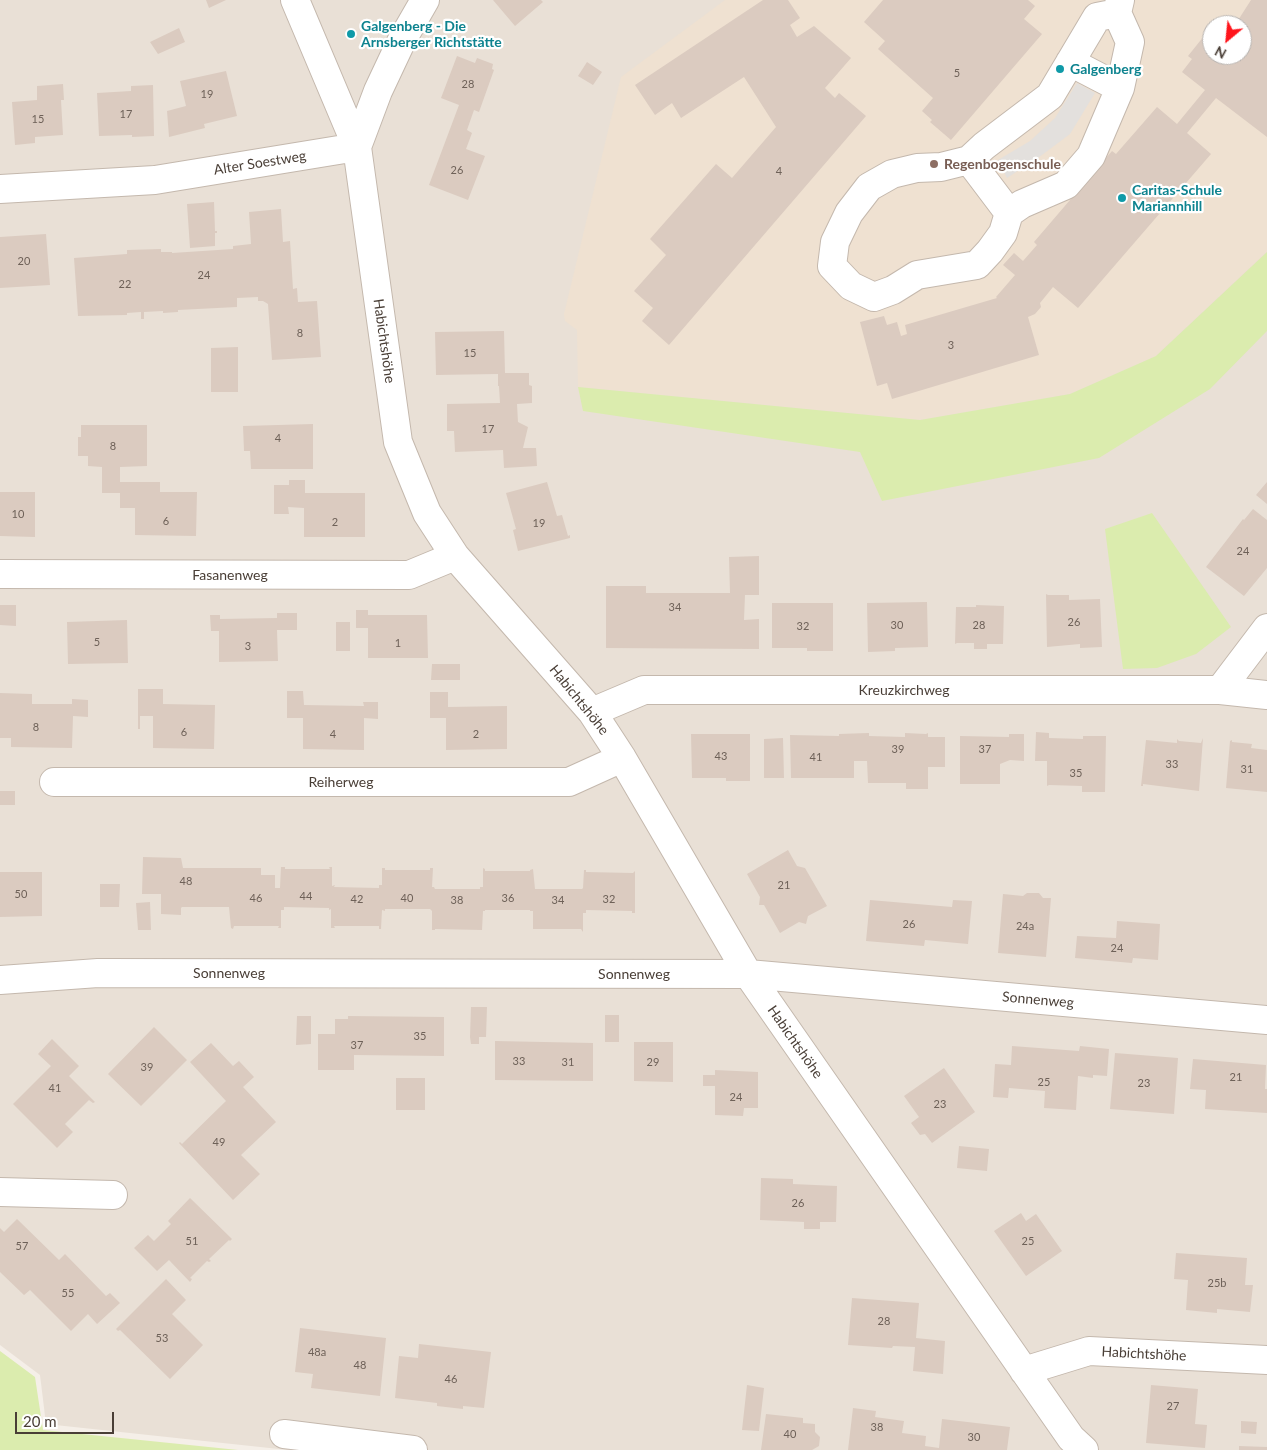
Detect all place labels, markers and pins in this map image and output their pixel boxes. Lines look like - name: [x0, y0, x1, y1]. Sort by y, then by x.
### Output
- place label: Galgenberg - Die Arnsberger Richtstätte: [361, 18, 502, 50]
- marker: Galgenberg - Die Arnsberger Richtstätte: [345, 28, 357, 40]
- place label: Galgenberg: [1070, 61, 1141, 77]
- marker: Galgenberg: [1054, 63, 1066, 75]
- place label: Regenbogenschule: [944, 156, 1061, 172]
- marker: Regenbogenschule: [928, 158, 940, 170]
- place label: Caritas-Schule Mariannhill: [1132, 182, 1222, 214]
- marker: Caritas-Schule Mariannhill: [1116, 192, 1128, 204]

